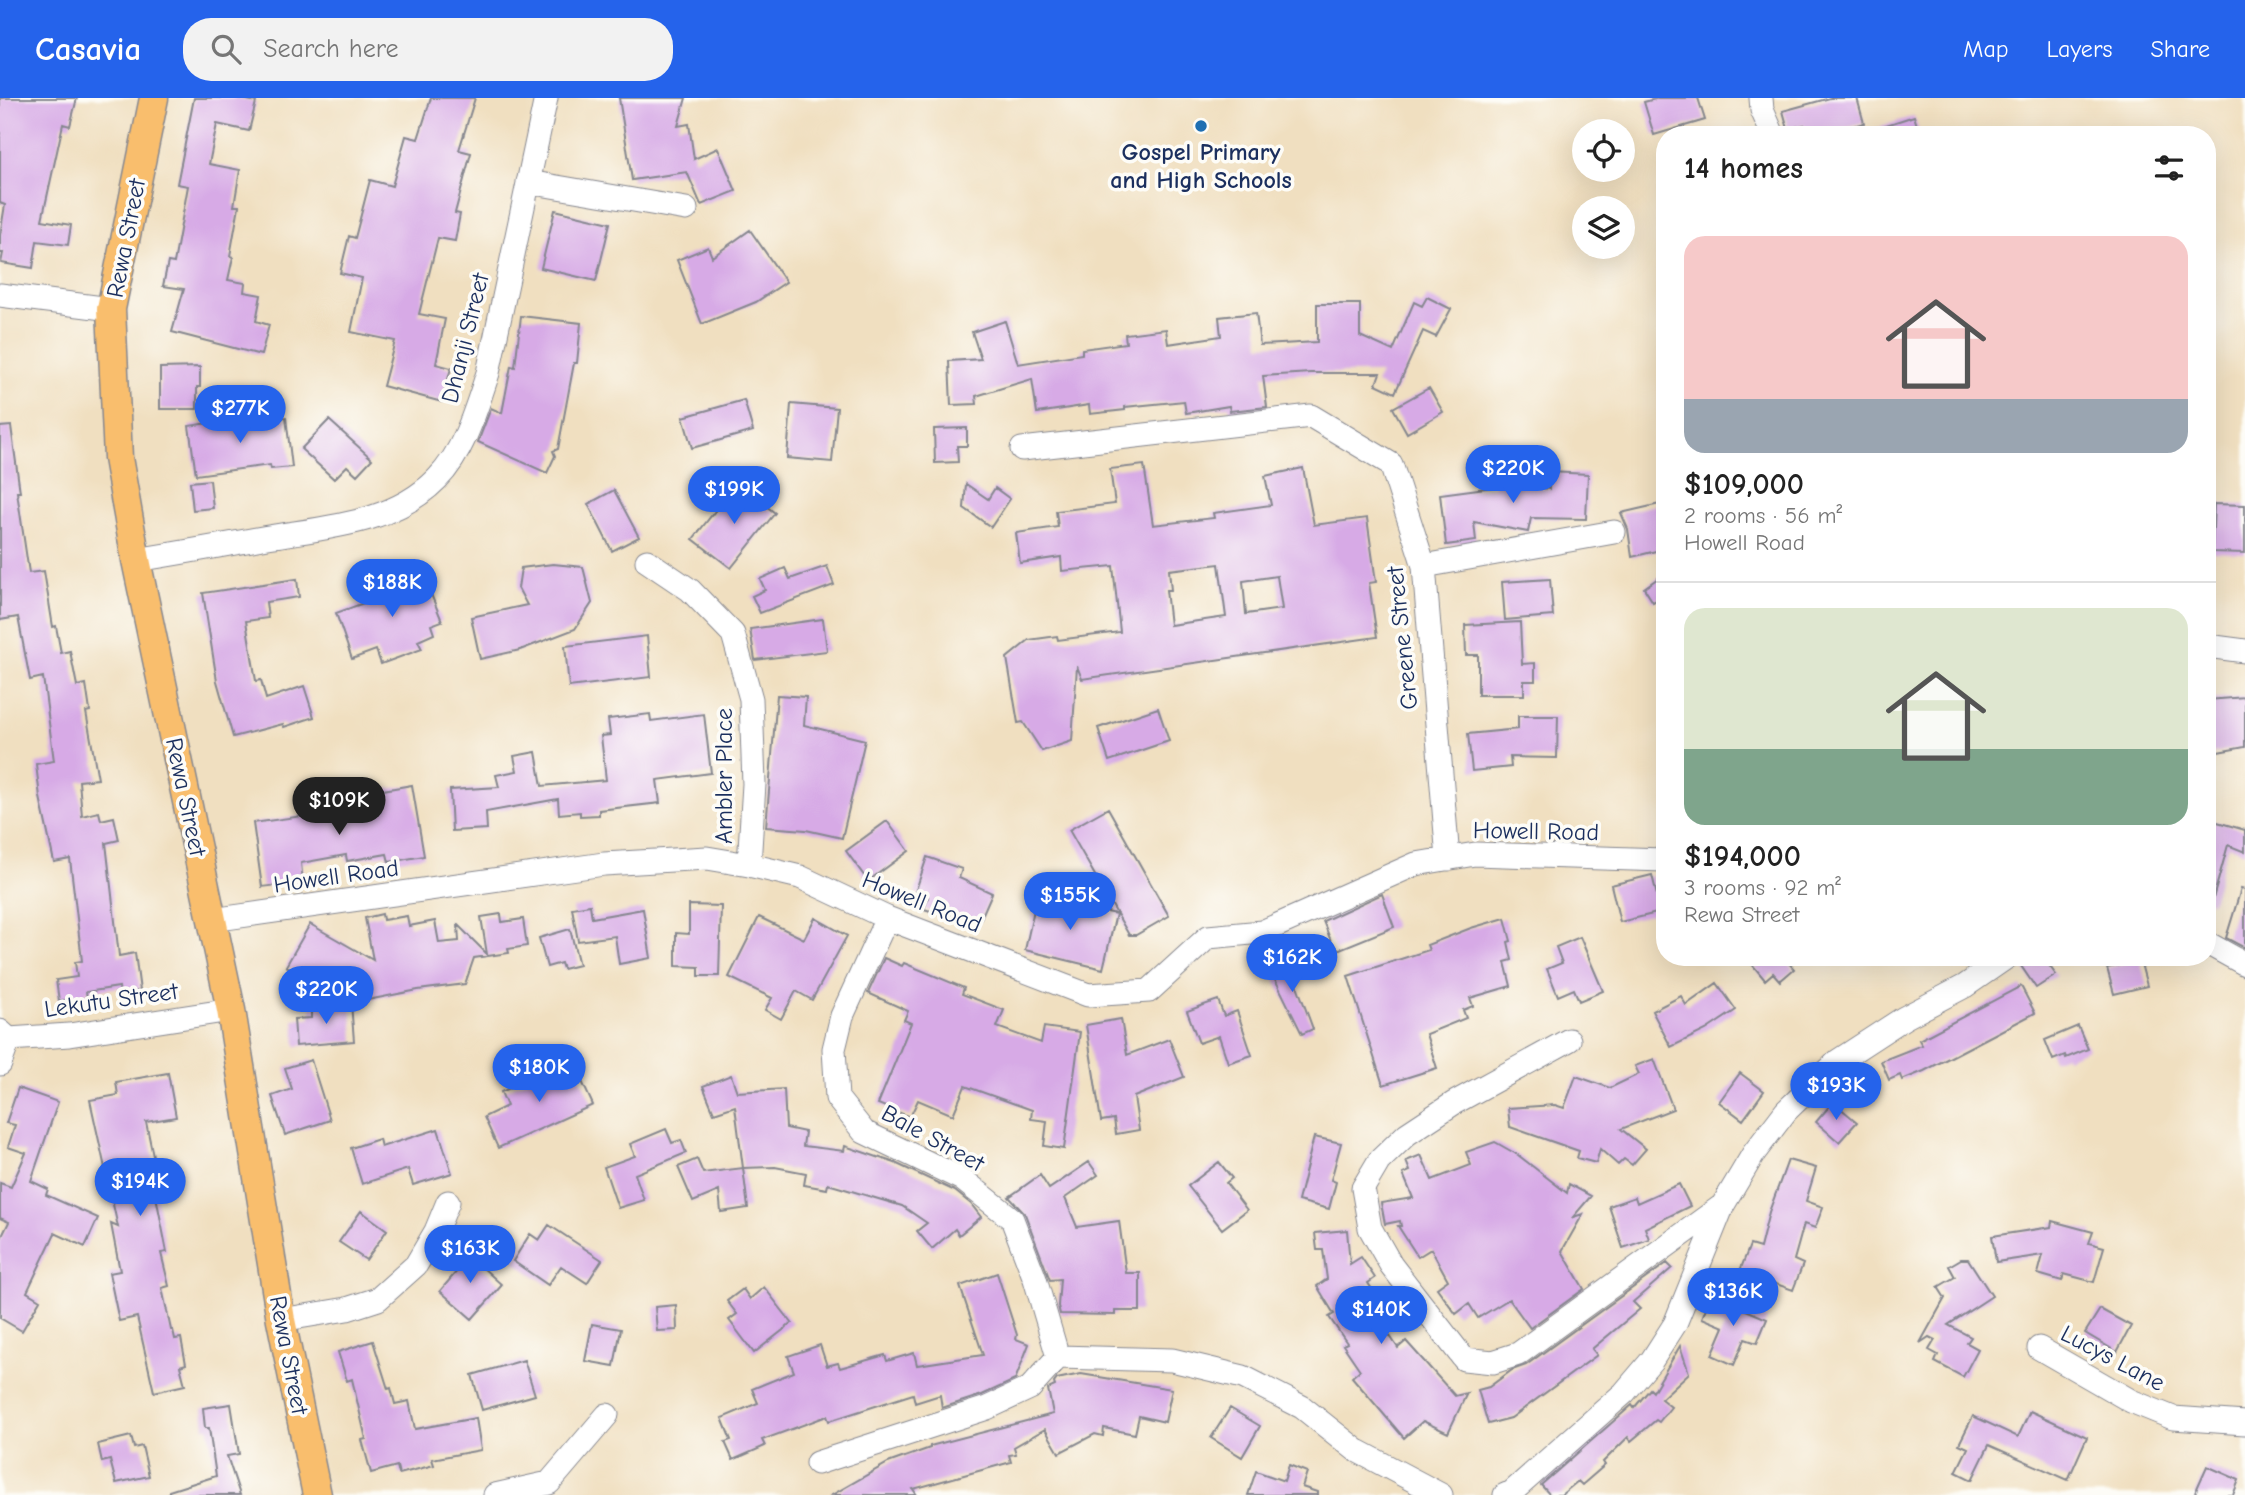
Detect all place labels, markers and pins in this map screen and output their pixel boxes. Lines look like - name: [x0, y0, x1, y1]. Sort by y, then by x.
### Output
- marker: Gospel Primary and High Schools: [1193, 118, 1209, 134]
- place label: Gospel Primary and High Schools: [1110, 138, 1292, 194]
- pin: $277K: [191, 386, 289, 445]
- pin: $220K: [1464, 446, 1562, 505]
- pin: $199K: [685, 466, 783, 526]
- pin: $188K: [343, 560, 441, 619]
- pin: $109K: [290, 778, 388, 837]
- pin: $155K: [1021, 872, 1119, 932]
- pin: $162K: [1243, 934, 1341, 994]
- pin: $220K: [277, 967, 375, 1026]
- pin: $180K: [490, 1044, 588, 1104]
- pin: $193K: [1787, 1062, 1885, 1122]
- pin: $194K: [91, 1158, 189, 1218]
- pin: $163K: [421, 1226, 519, 1285]
- pin: $136K: [1684, 1268, 1782, 1328]
- pin: $140K: [1332, 1286, 1430, 1346]

